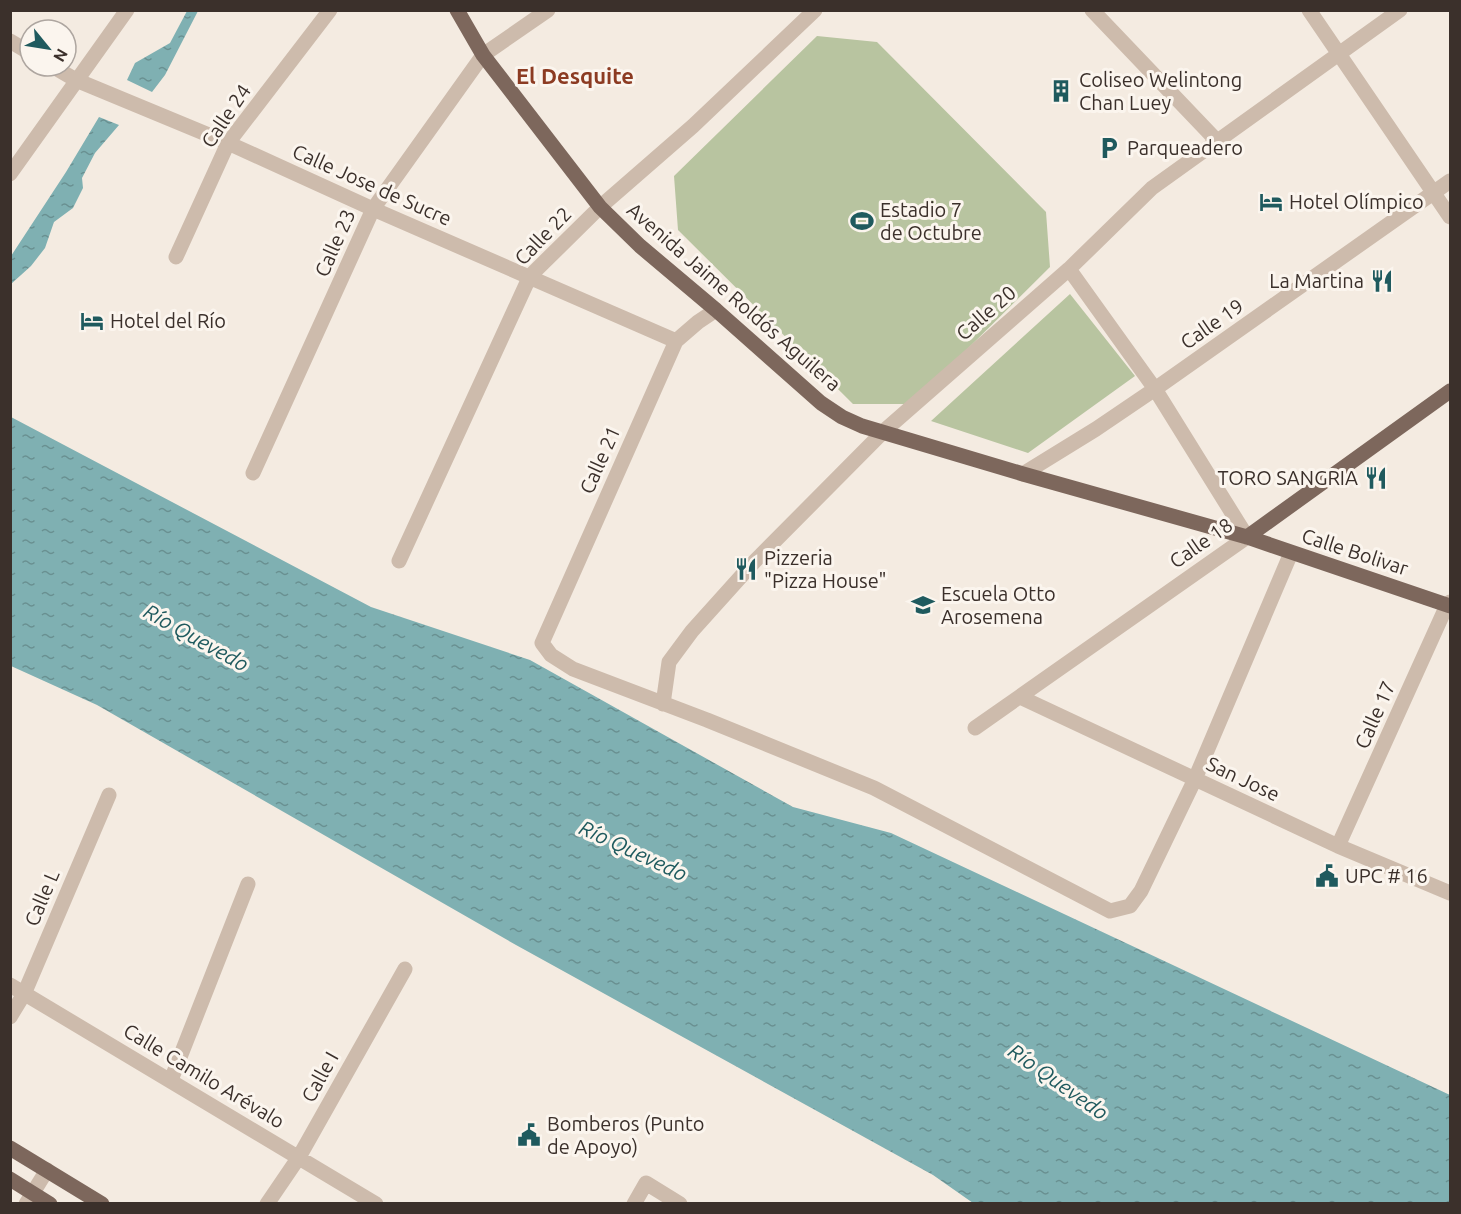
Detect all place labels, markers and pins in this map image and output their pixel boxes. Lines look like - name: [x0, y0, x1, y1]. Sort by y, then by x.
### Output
- place label: Coliseo Welintong Chan Luey: [1079, 68, 1242, 114]
- building icon: Coliseo Welintong Chan Luey: [1048, 78, 1074, 104]
- parking icon: Parqueadero: [1096, 135, 1122, 161]
- place label: Parqueadero: [1127, 136, 1243, 159]
- hotel icon: Hotel Olímpico: [1258, 189, 1284, 215]
- place label: Hotel Olímpico: [1289, 190, 1424, 213]
- place label: Estadio 7 de Octubre: [880, 198, 982, 244]
- sports icon: Estadio 7 de Octubre: [849, 208, 875, 234]
- restaurant icon: La Martina: [1369, 268, 1395, 294]
- place label: La Martina: [1269, 269, 1364, 292]
- hotel icon: Hotel del Río: [79, 308, 105, 334]
- place label: Hotel del Río: [110, 309, 226, 332]
- restaurant icon: TORO SANGRIA: [1363, 465, 1389, 491]
- place label: TORO SANGRIA: [1218, 466, 1358, 489]
- place label: Pizzeria "Pizza House": [764, 546, 887, 592]
- restaurant icon: Pizzeria "Pizza House": [733, 556, 759, 582]
- place label: Escuela Otto Arosemena: [941, 582, 1056, 628]
- school or university icon: Escuela Otto Arosemena: [910, 592, 936, 618]
- public building icon: UPC # 16: [1314, 863, 1340, 889]
- place label: UPC # 16: [1345, 864, 1428, 887]
- place label: Bomberos (Punto de Apoyo): [547, 1112, 705, 1158]
- public building icon: Bomberos (Punto de Apoyo): [516, 1122, 542, 1148]

